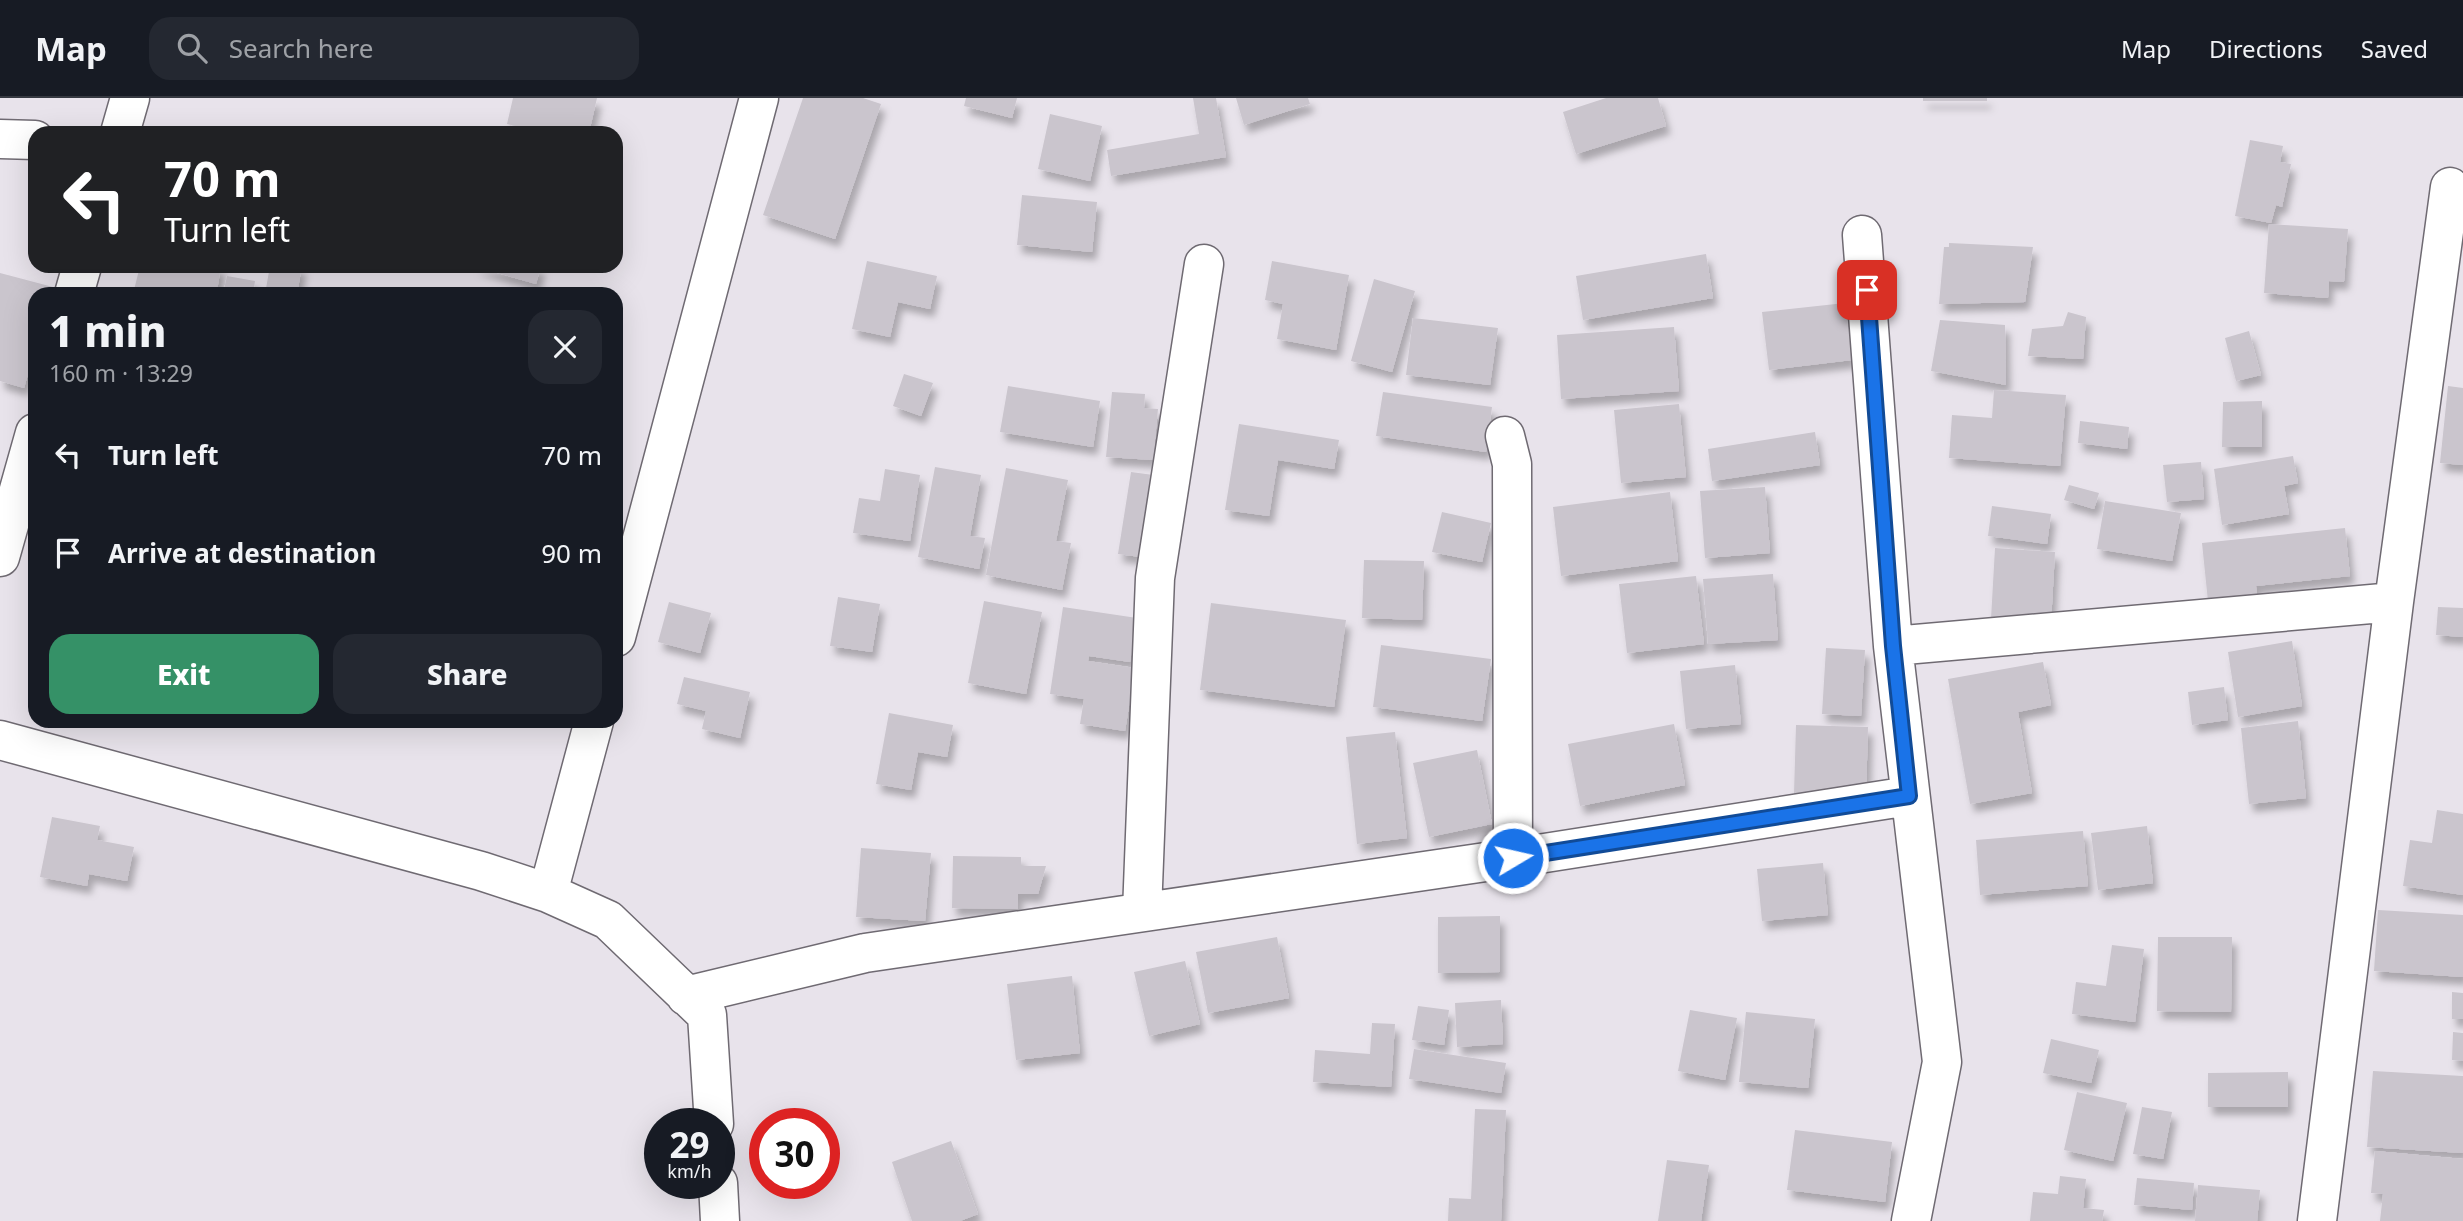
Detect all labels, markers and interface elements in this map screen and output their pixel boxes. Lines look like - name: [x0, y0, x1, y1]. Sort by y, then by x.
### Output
- search box: [149, 17, 639, 80]
- text: Map: [35, 26, 107, 71]
- icon: search: [173, 29, 211, 67]
- text: Search here: [229, 30, 373, 66]
- text: Map: [2121, 32, 2171, 65]
- text: Directions: [2209, 32, 2323, 65]
- text: Saved: [2361, 32, 2428, 65]
- text: 70 m: [164, 145, 281, 211]
- icon: left: [49, 154, 140, 245]
- text: Turn left: [164, 208, 290, 251]
- pin: [1837, 260, 1897, 320]
- icon: arrive: [1848, 271, 1886, 309]
- text: 1 min: [49, 302, 166, 359]
- button: close: [528, 310, 602, 384]
- text: 160 m · 13:29: [49, 357, 193, 389]
- icon: left: [49, 436, 87, 474]
- text: Turn left: [108, 437, 219, 473]
- text: 70 m: [541, 437, 602, 473]
- icon: arrive: [49, 534, 87, 572]
- text: Arrive at destination: [108, 535, 377, 571]
- text: 90 m: [541, 535, 602, 571]
- button: Exit: [49, 634, 319, 714]
- button: Share: [333, 634, 602, 714]
- position arrow: [1476, 821, 1550, 895]
- speed limit sign: 30: [749, 1108, 840, 1199]
- text: 29: [669, 1121, 710, 1168]
- text: km/h: [667, 1159, 712, 1183]

